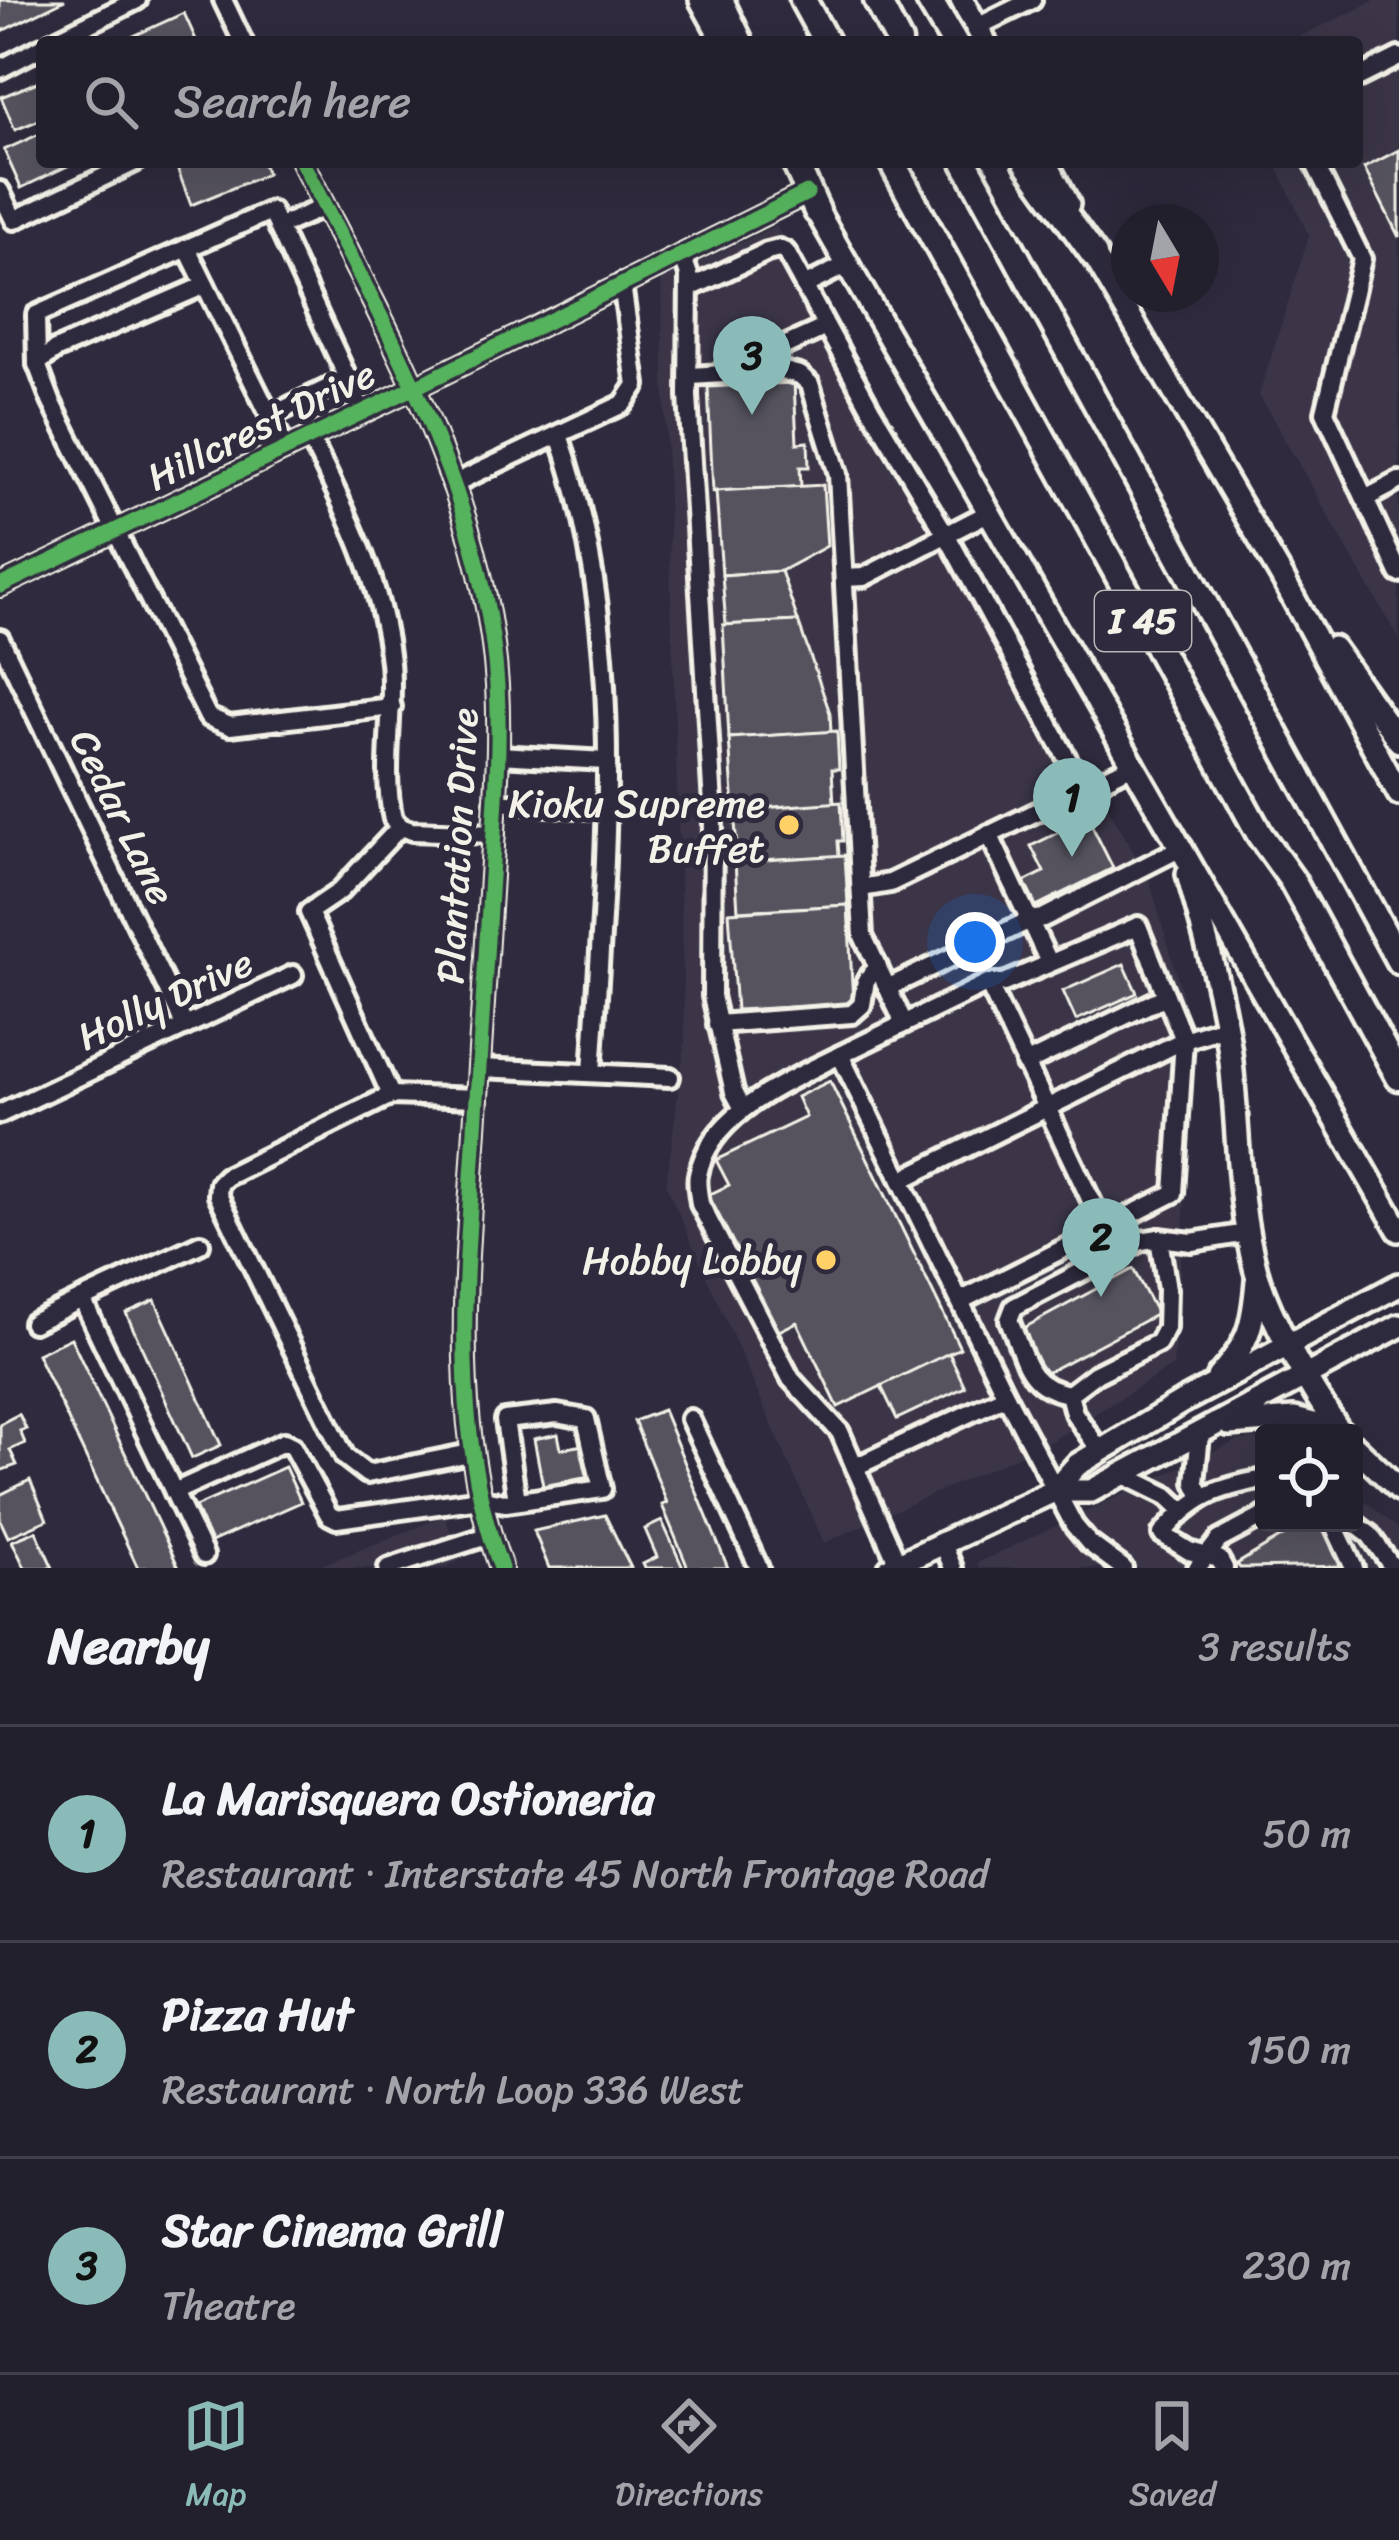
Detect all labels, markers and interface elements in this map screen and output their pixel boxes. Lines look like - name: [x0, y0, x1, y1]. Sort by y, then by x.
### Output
- search box: [36, 36, 1363, 168]
- text: Search here: [174, 62, 411, 142]
- icon: search: [78, 69, 144, 135]
- north arrow: [1111, 204, 1219, 312]
- pin: 3: [713, 316, 791, 415]
- street label: Hillcrest Drive: [134, 340, 388, 510]
- road number: I 45: [1095, 591, 1191, 651]
- street label: Plantation Drive: [415, 706, 499, 986]
- street label: Cedar Lane: [50, 717, 196, 917]
- pin: 1: [1033, 758, 1111, 857]
- place label: Kioku Supreme Buffet: [508, 769, 765, 883]
- marker: Kioku Supreme Buffet: [776, 812, 802, 838]
- your location: [945, 912, 1005, 972]
- street label: Holly Drive: [65, 928, 265, 1070]
- pin: 2: [1062, 1198, 1140, 1297]
- place label: Hobby Lobby: [582, 1226, 802, 1295]
- marker: Hobby Lobby: [813, 1247, 839, 1273]
- map controls: [1255, 1424, 1363, 1532]
- button: locate: [1255, 1424, 1363, 1532]
- text: Nearby: [48, 1601, 209, 1691]
- text: 3 results: [1198, 1612, 1351, 1681]
- text: La Marisquera Ostioneria: [162, 1759, 654, 1839]
- text: 1: [79, 1799, 95, 1868]
- text: 50 m: [1262, 1799, 1351, 1868]
- text: Restaurant · Interstate 45 North Frontage Road: [162, 1839, 989, 1908]
- text: Pizza Hut: [162, 1975, 353, 2055]
- text: 2: [76, 2015, 98, 2084]
- text: 150 m: [1246, 2015, 1351, 2084]
- text: Restaurant · North Loop 336 West: [162, 2055, 744, 2124]
- text: Star Cinema Grill: [162, 2191, 503, 2271]
- text: 3: [76, 2231, 98, 2300]
- text: 230 m: [1242, 2231, 1351, 2300]
- text: Theatre: [162, 2271, 296, 2340]
- tab: Map: [183, 2393, 249, 2523]
- tab: Directions: [615, 2393, 763, 2523]
- tab: Saved: [1129, 2393, 1216, 2523]

